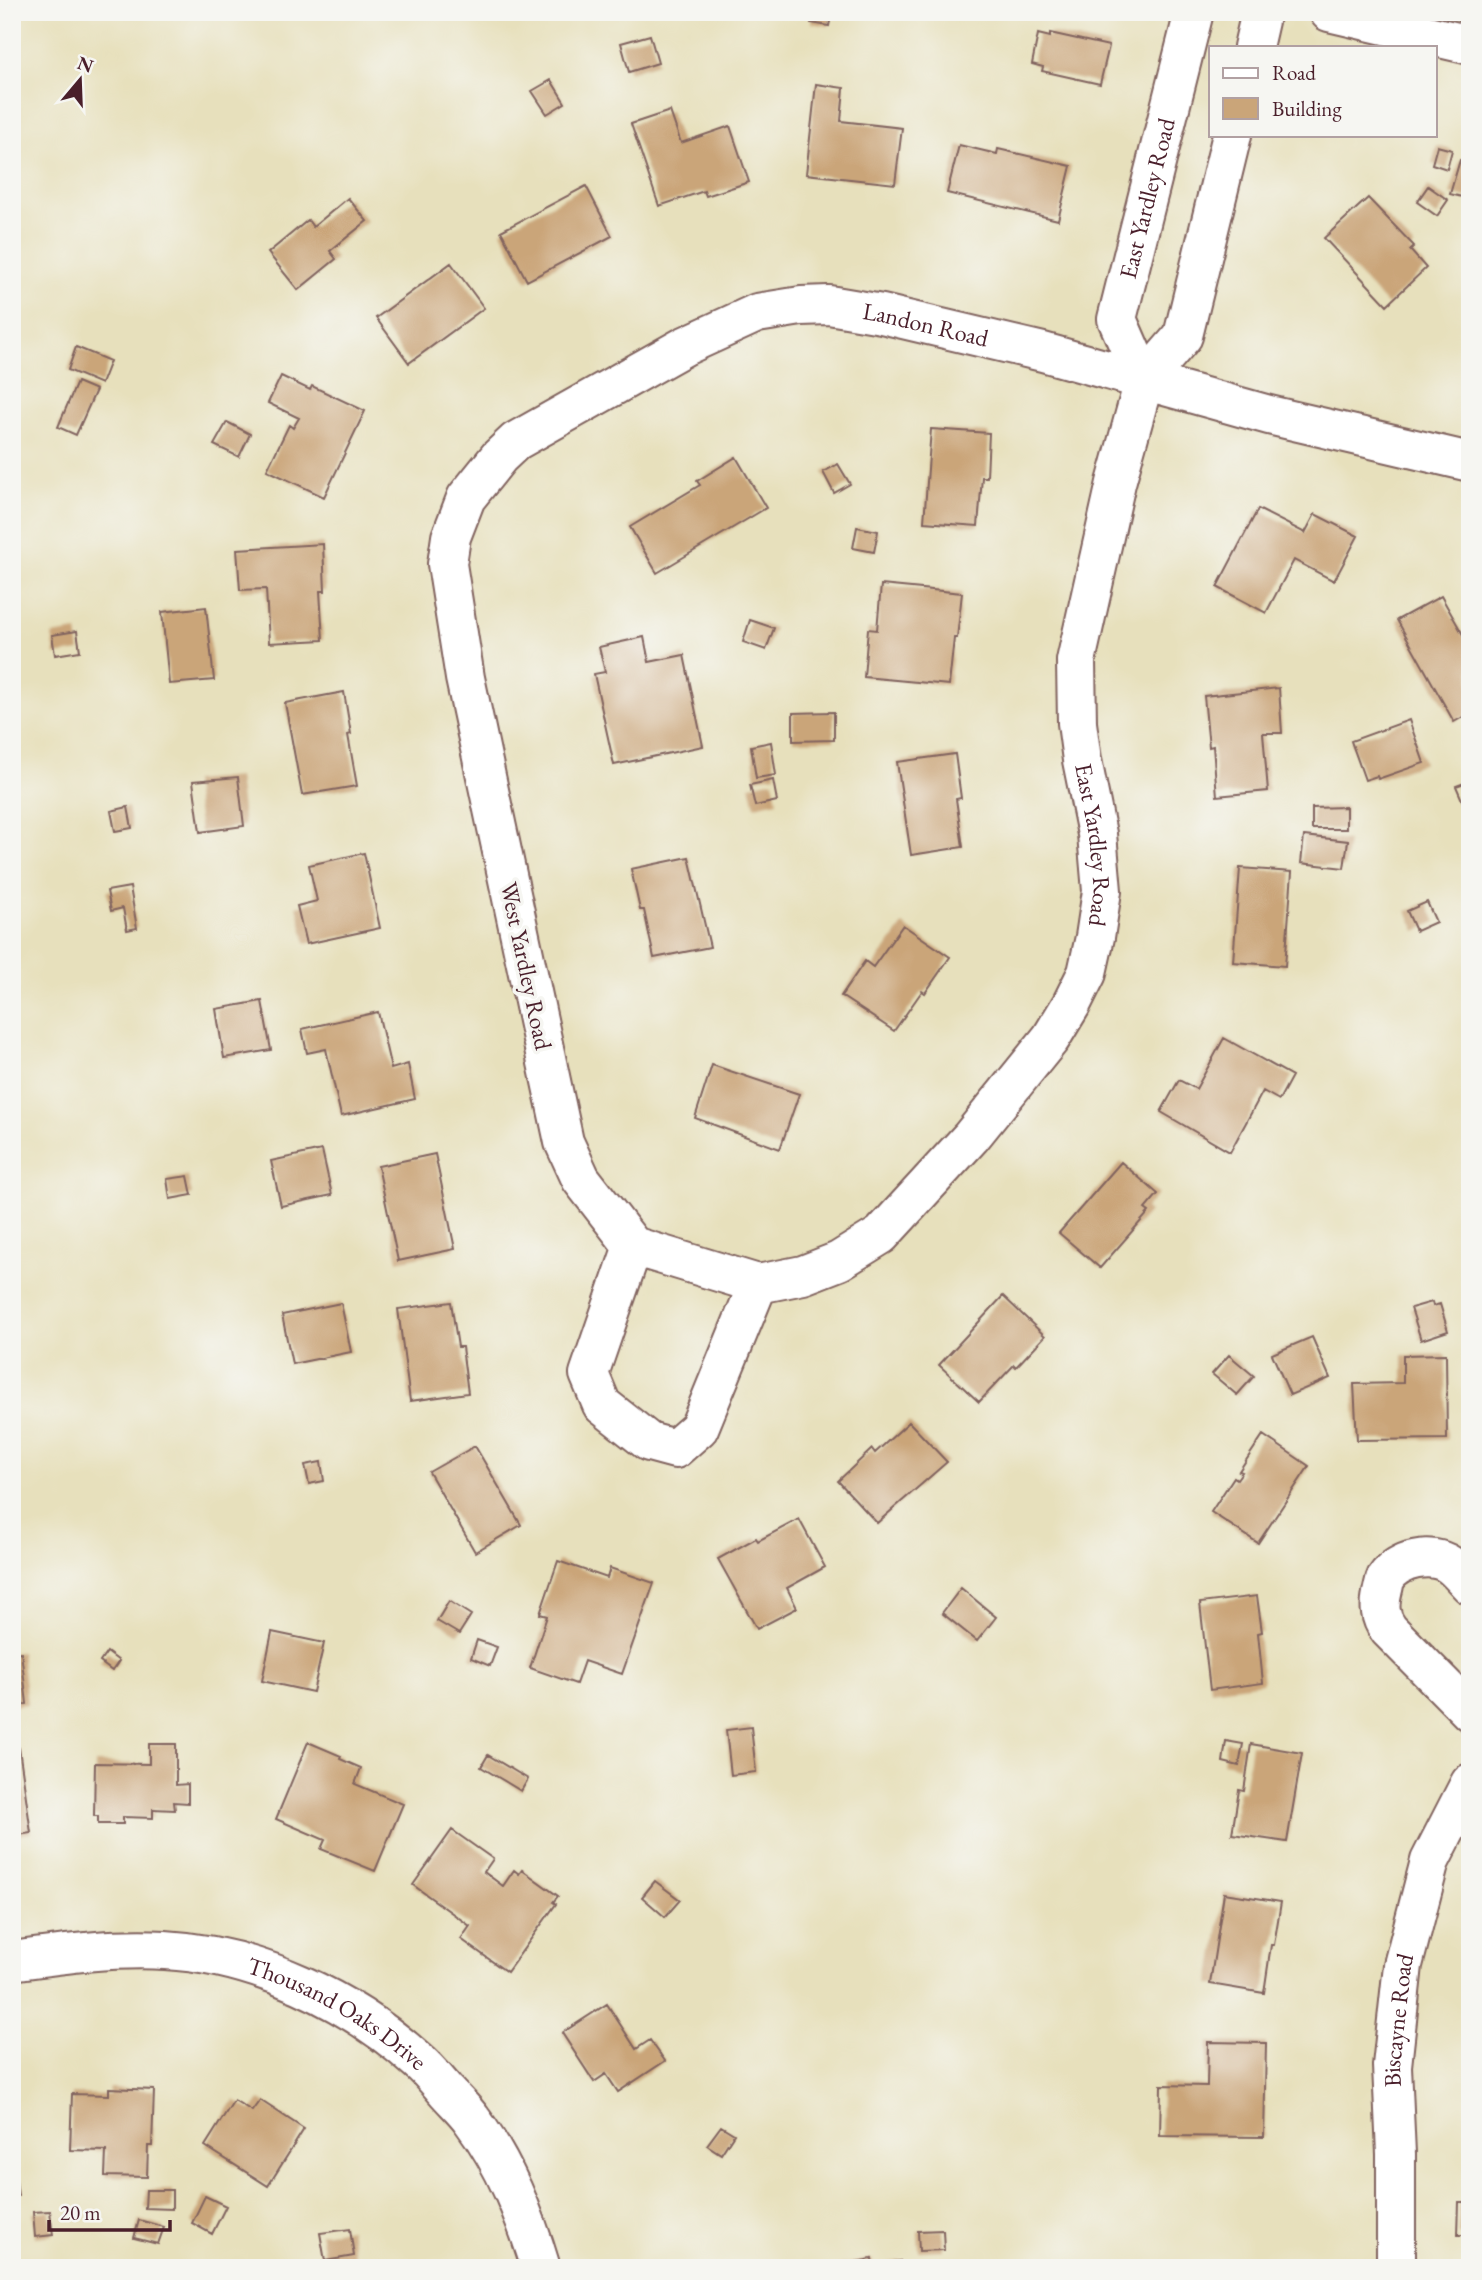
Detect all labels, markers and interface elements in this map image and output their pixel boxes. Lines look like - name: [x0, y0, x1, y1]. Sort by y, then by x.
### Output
- north arrow: [46, 46, 116, 116]
- legend: [1209, 46, 1436, 136]
- text: N: [74, 50, 97, 79]
- text: Road: [1272, 59, 1316, 86]
- text: Building: [1272, 95, 1342, 122]
- street label: East Yardley Road: [1112, 114, 1182, 282]
- street label: Landon Road: [860, 295, 992, 354]
- street label: East Yardley Road: [1068, 760, 1118, 929]
- street label: West Yardley Road: [494, 879, 560, 1054]
- street label: Biscayne Road: [1376, 1949, 1421, 2088]
- street label: Thousand Oaks Drive: [244, 1950, 433, 2077]
- scale bar: [49, 2189, 170, 2233]
- text: 20 m: [60, 2199, 101, 2226]

